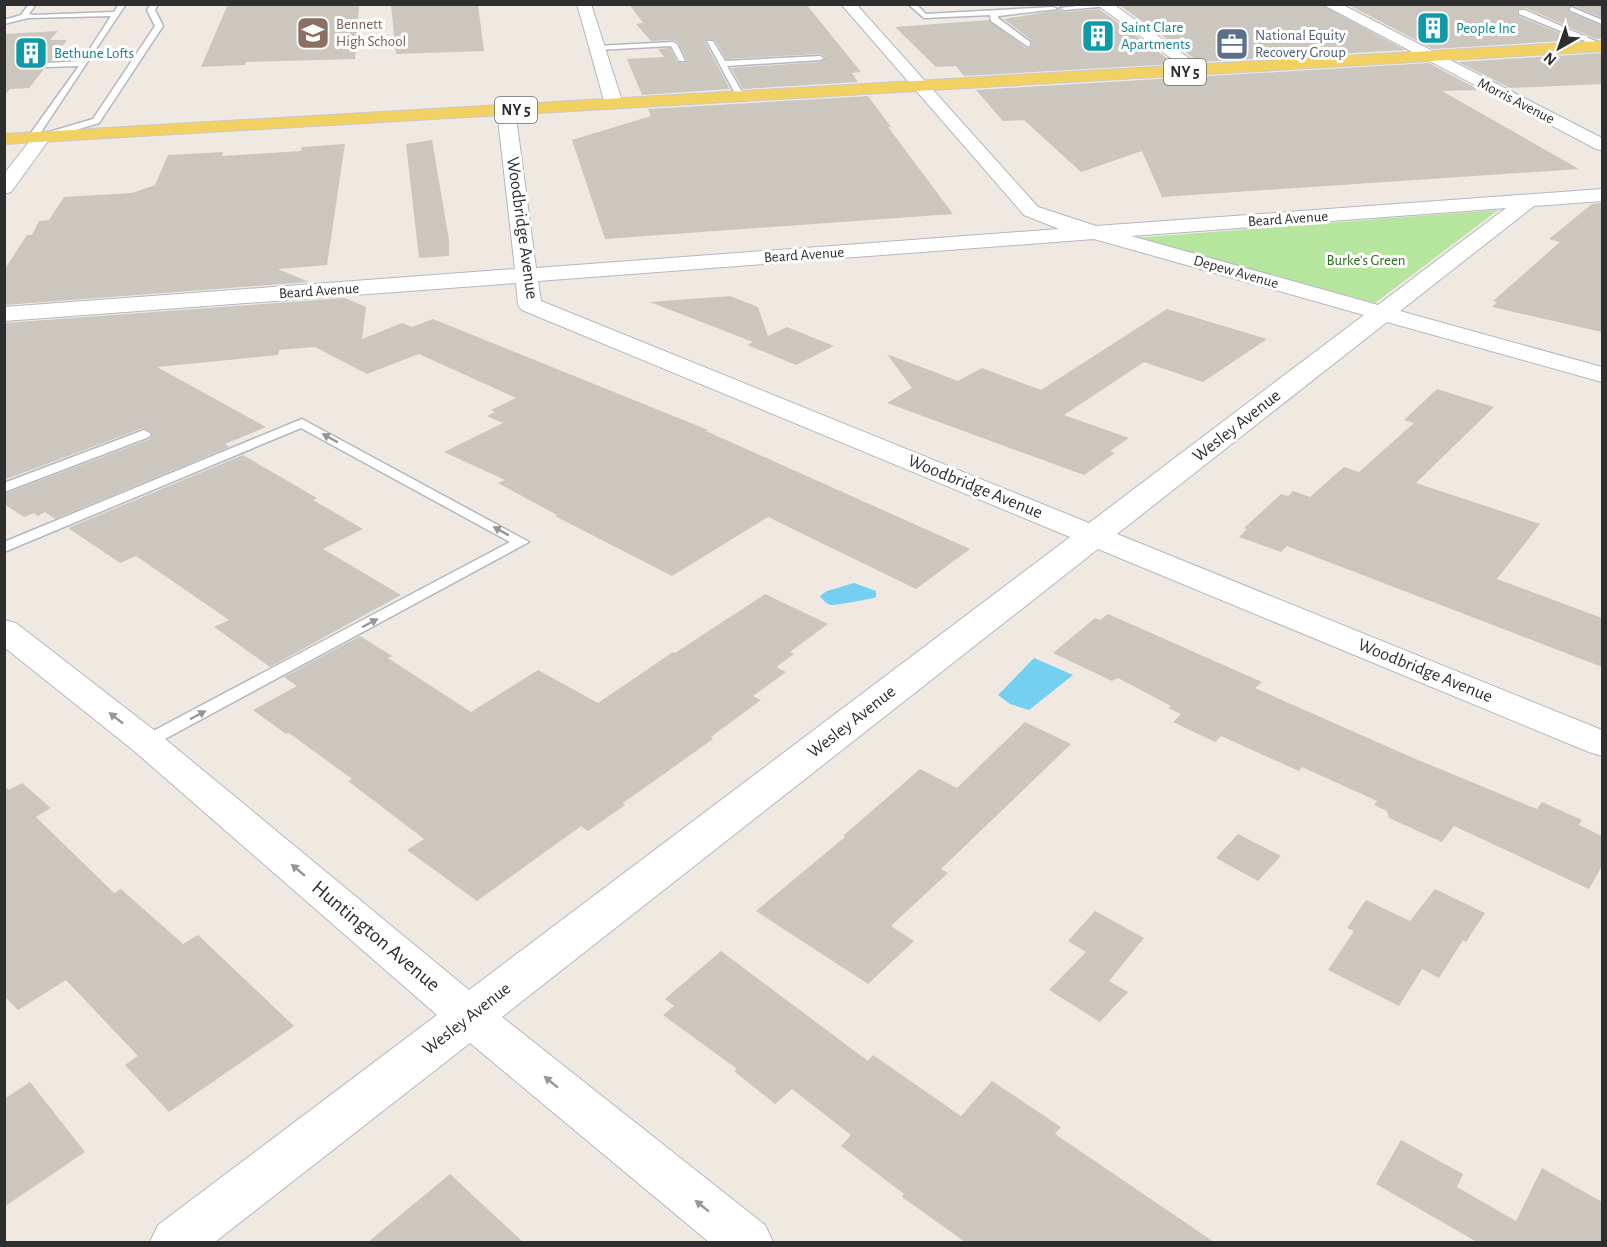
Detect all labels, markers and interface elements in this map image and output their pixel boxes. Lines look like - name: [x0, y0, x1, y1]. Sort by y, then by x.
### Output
- building icon: People Inc: [1415, 10, 1451, 46]
- school or university icon: Bennett High School: [295, 15, 331, 51]
- place label: Bennett High School: [336, 17, 406, 49]
- building icon: Saint Clare Apartments: [1080, 18, 1116, 54]
- north arrow: [1529, 18, 1589, 78]
- place label: Saint Clare Apartments: [1121, 20, 1190, 52]
- place label: People Inc: [1456, 21, 1516, 36]
- office icon: National Equity Recovery Group: [1214, 26, 1250, 62]
- place label: National Equity Recovery Group: [1255, 28, 1346, 60]
- building icon: Bethune Lofts: [13, 35, 49, 71]
- place label: Bethune Lofts: [54, 46, 134, 61]
- text: N: [1541, 49, 1559, 68]
- road number: NY 5: [1164, 59, 1206, 85]
- street label: Morris Avenue: [1475, 75, 1557, 127]
- road number: NY 5: [495, 97, 537, 123]
- street label: Woodbridge Avenue: [503, 156, 541, 300]
- street label: Beard Avenue: [1247, 209, 1329, 229]
- street label: Beard Avenue: [763, 245, 845, 265]
- street label: Depew Avenue: [1192, 253, 1280, 291]
- park label: Burke's Green: [1326, 253, 1406, 268]
- street label: Beard Avenue: [278, 281, 360, 301]
- street label: Wesley Avenue: [1190, 386, 1284, 466]
- one-way arrow: [321, 433, 338, 443]
- street label: Woodbridge Avenue: [905, 452, 1045, 522]
- one-way arrow: [492, 526, 509, 536]
- one-way arrow: [362, 618, 379, 628]
- street label: Woodbridge Avenue: [1355, 636, 1495, 706]
- street label: Wesley Avenue: [805, 682, 899, 762]
- one-way arrow: [190, 710, 207, 720]
- one-way arrow: [108, 712, 124, 725]
- one-way arrow: [290, 864, 306, 877]
- street label: Huntington Avenue: [308, 876, 444, 996]
- street label: Wesley Avenue: [420, 979, 514, 1059]
- one-way arrow: [543, 1076, 559, 1089]
- one-way arrow: [694, 1199, 710, 1212]

